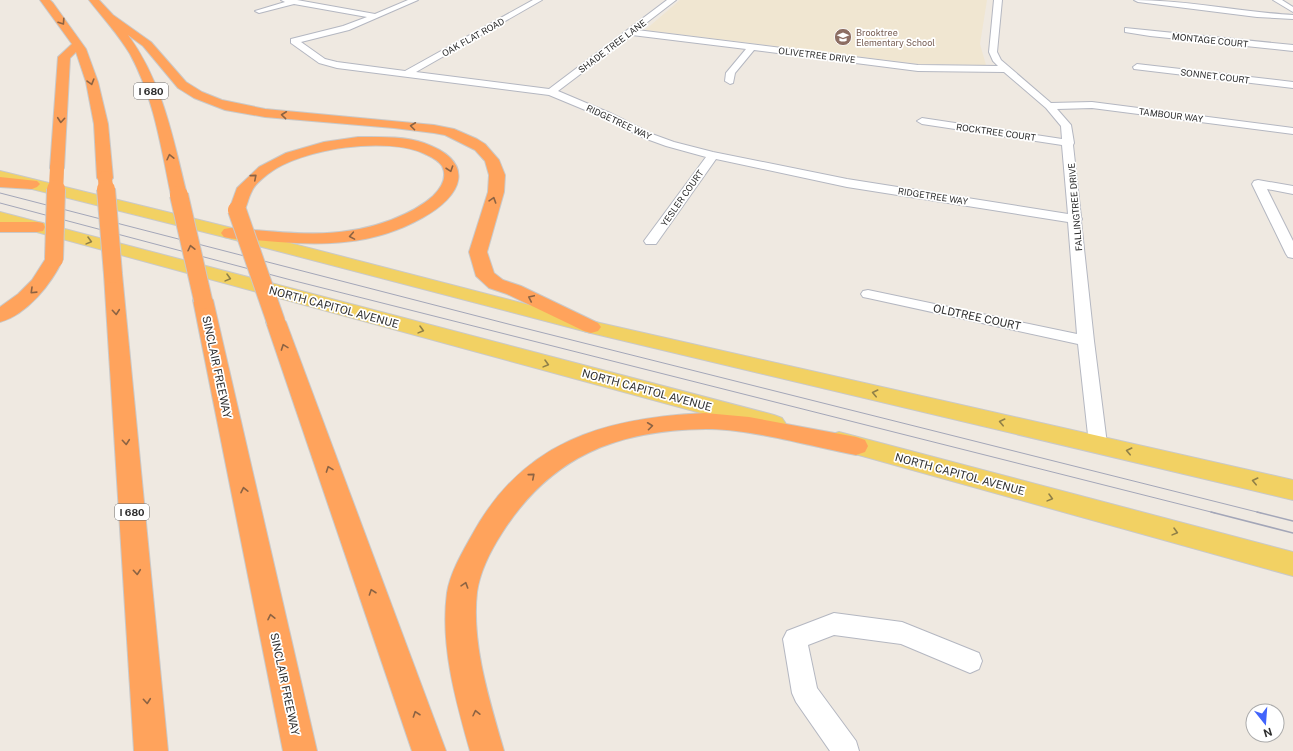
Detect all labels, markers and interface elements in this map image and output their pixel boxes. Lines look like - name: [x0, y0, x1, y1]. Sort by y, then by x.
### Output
- street label: OAK FLAT ROAD: [440, 15, 506, 59]
- street label: SHADE TREE LANE: [576, 17, 648, 75]
- one-way arrow: [57, 18, 65, 25]
- school or university icon: Brooktree Elementary School: [833, 27, 853, 47]
- place label: Brooktree Elementary School: [856, 27, 935, 48]
- street label: MONTAGE COURT: [1171, 31, 1249, 50]
- street label: OLIVETREE DRIVE: [778, 45, 857, 65]
- street label: SONNET COURT: [1180, 66, 1251, 86]
- one-way arrow: [87, 78, 95, 85]
- road number: I 680: [134, 83, 168, 99]
- street label: RIDGETREE WAY: [585, 102, 654, 142]
- street label: TAMBOUR WAY: [1138, 106, 1204, 124]
- one-way arrow: [281, 111, 287, 120]
- one-way arrow: [57, 117, 66, 123]
- street label: ROCKTREE COURT: [956, 121, 1037, 143]
- one-way arrow: [410, 122, 416, 131]
- one-way arrow: [167, 154, 175, 160]
- street label: FALLINGTREE DRIVE: [1066, 162, 1084, 252]
- one-way arrow: [445, 166, 453, 173]
- street label: YESLER COURT: [658, 167, 706, 228]
- one-way arrow: [249, 175, 257, 182]
- street label: RIDGETREE WAY: [897, 185, 969, 207]
- one-way arrow: [488, 197, 497, 204]
- one-way arrow: [349, 231, 355, 240]
- one-way arrow: [85, 236, 92, 245]
- one-way arrow: [187, 245, 195, 251]
- one-way arrow: [224, 273, 231, 282]
- street label: NORTH CAPITOL AVENUE: [268, 284, 400, 330]
- one-way arrow: [30, 286, 38, 294]
- one-way arrow: [528, 295, 535, 303]
- street label: OLDTREE COURT: [932, 302, 1022, 332]
- one-way arrow: [111, 309, 120, 316]
- street label: SINCLAIR FREEWAY: [200, 315, 234, 420]
- one-way arrow: [417, 325, 424, 334]
- one-way arrow: [281, 344, 289, 351]
- one-way arrow: [543, 359, 550, 367]
- street label: NORTH CAPITOL AVENUE: [581, 367, 713, 413]
- one-way arrow: [872, 389, 878, 397]
- one-way arrow: [999, 418, 1006, 427]
- one-way arrow: [647, 422, 653, 431]
- one-way arrow: [122, 439, 131, 445]
- one-way arrow: [1125, 448, 1132, 456]
- street label: NORTH CAPITOL AVENUE: [894, 451, 1026, 497]
- one-way arrow: [325, 466, 333, 473]
- one-way arrow: [527, 474, 535, 481]
- one-way arrow: [1252, 477, 1259, 486]
- one-way arrow: [240, 487, 248, 493]
- one-way arrow: [1046, 493, 1053, 502]
- road number: I 680: [115, 504, 149, 520]
- one-way arrow: [1172, 528, 1179, 536]
- one-way arrow: [132, 569, 141, 575]
- one-way arrow: [460, 582, 468, 589]
- one-way arrow: [369, 588, 377, 595]
- one-way arrow: [268, 614, 276, 620]
- street label: SINCLAIR FREEWAY: [268, 632, 302, 737]
- one-way arrow: [143, 698, 152, 704]
- north arrow: [1245, 703, 1285, 743]
- one-way arrow: [472, 710, 481, 717]
- one-way arrow: [412, 711, 420, 718]
- text: N: [1262, 726, 1274, 740]

